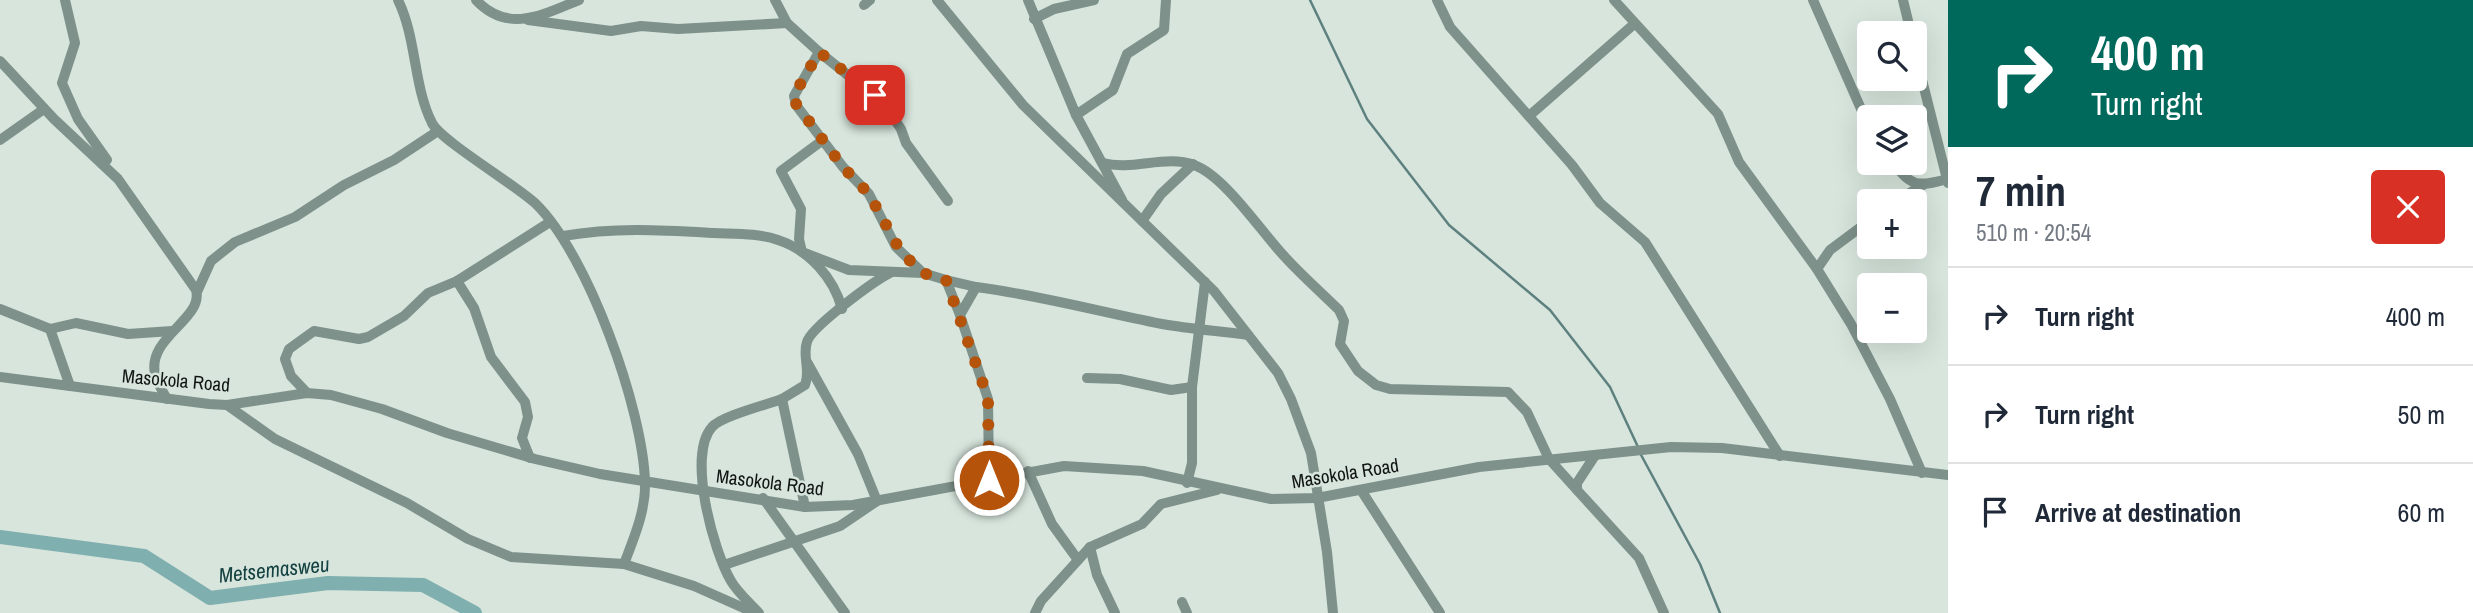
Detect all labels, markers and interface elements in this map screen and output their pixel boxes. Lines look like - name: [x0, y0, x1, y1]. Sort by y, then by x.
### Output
- text: 400 m: [2091, 19, 2205, 85]
- map controls: [1857, 21, 1927, 343]
- button: search: [1857, 21, 1927, 91]
- icon: right: [1976, 28, 2067, 119]
- pin: [845, 65, 905, 125]
- icon: arrive: [856, 76, 894, 114]
- text: Turn right: [2091, 82, 2203, 125]
- button: layers: [1857, 105, 1927, 175]
- text: 7 min: [1976, 163, 2066, 219]
- button: close: [2371, 170, 2445, 244]
- button: +: [1857, 189, 1927, 259]
- text: 510 m · 20:54: [1976, 217, 2091, 248]
- button: −: [1857, 273, 1927, 343]
- icon: right: [1976, 297, 2014, 335]
- text: Turn right: [2035, 299, 2134, 334]
- text: 400 m: [2386, 299, 2445, 334]
- street label: Masokola Road: [121, 362, 231, 398]
- icon: right: [1976, 395, 2014, 433]
- text: Turn right: [2035, 397, 2134, 432]
- text: 50 m: [2398, 397, 2445, 432]
- position arrow: [952, 443, 1026, 517]
- street label: Masokola Road: [1290, 452, 1400, 494]
- street label: Masokola Road: [715, 463, 825, 501]
- icon: arrive: [1976, 493, 2014, 531]
- text: Arrive at destination: [2035, 495, 2241, 530]
- text: 60 m: [2398, 495, 2445, 530]
- water label: Metsemasweu: [217, 549, 331, 590]

